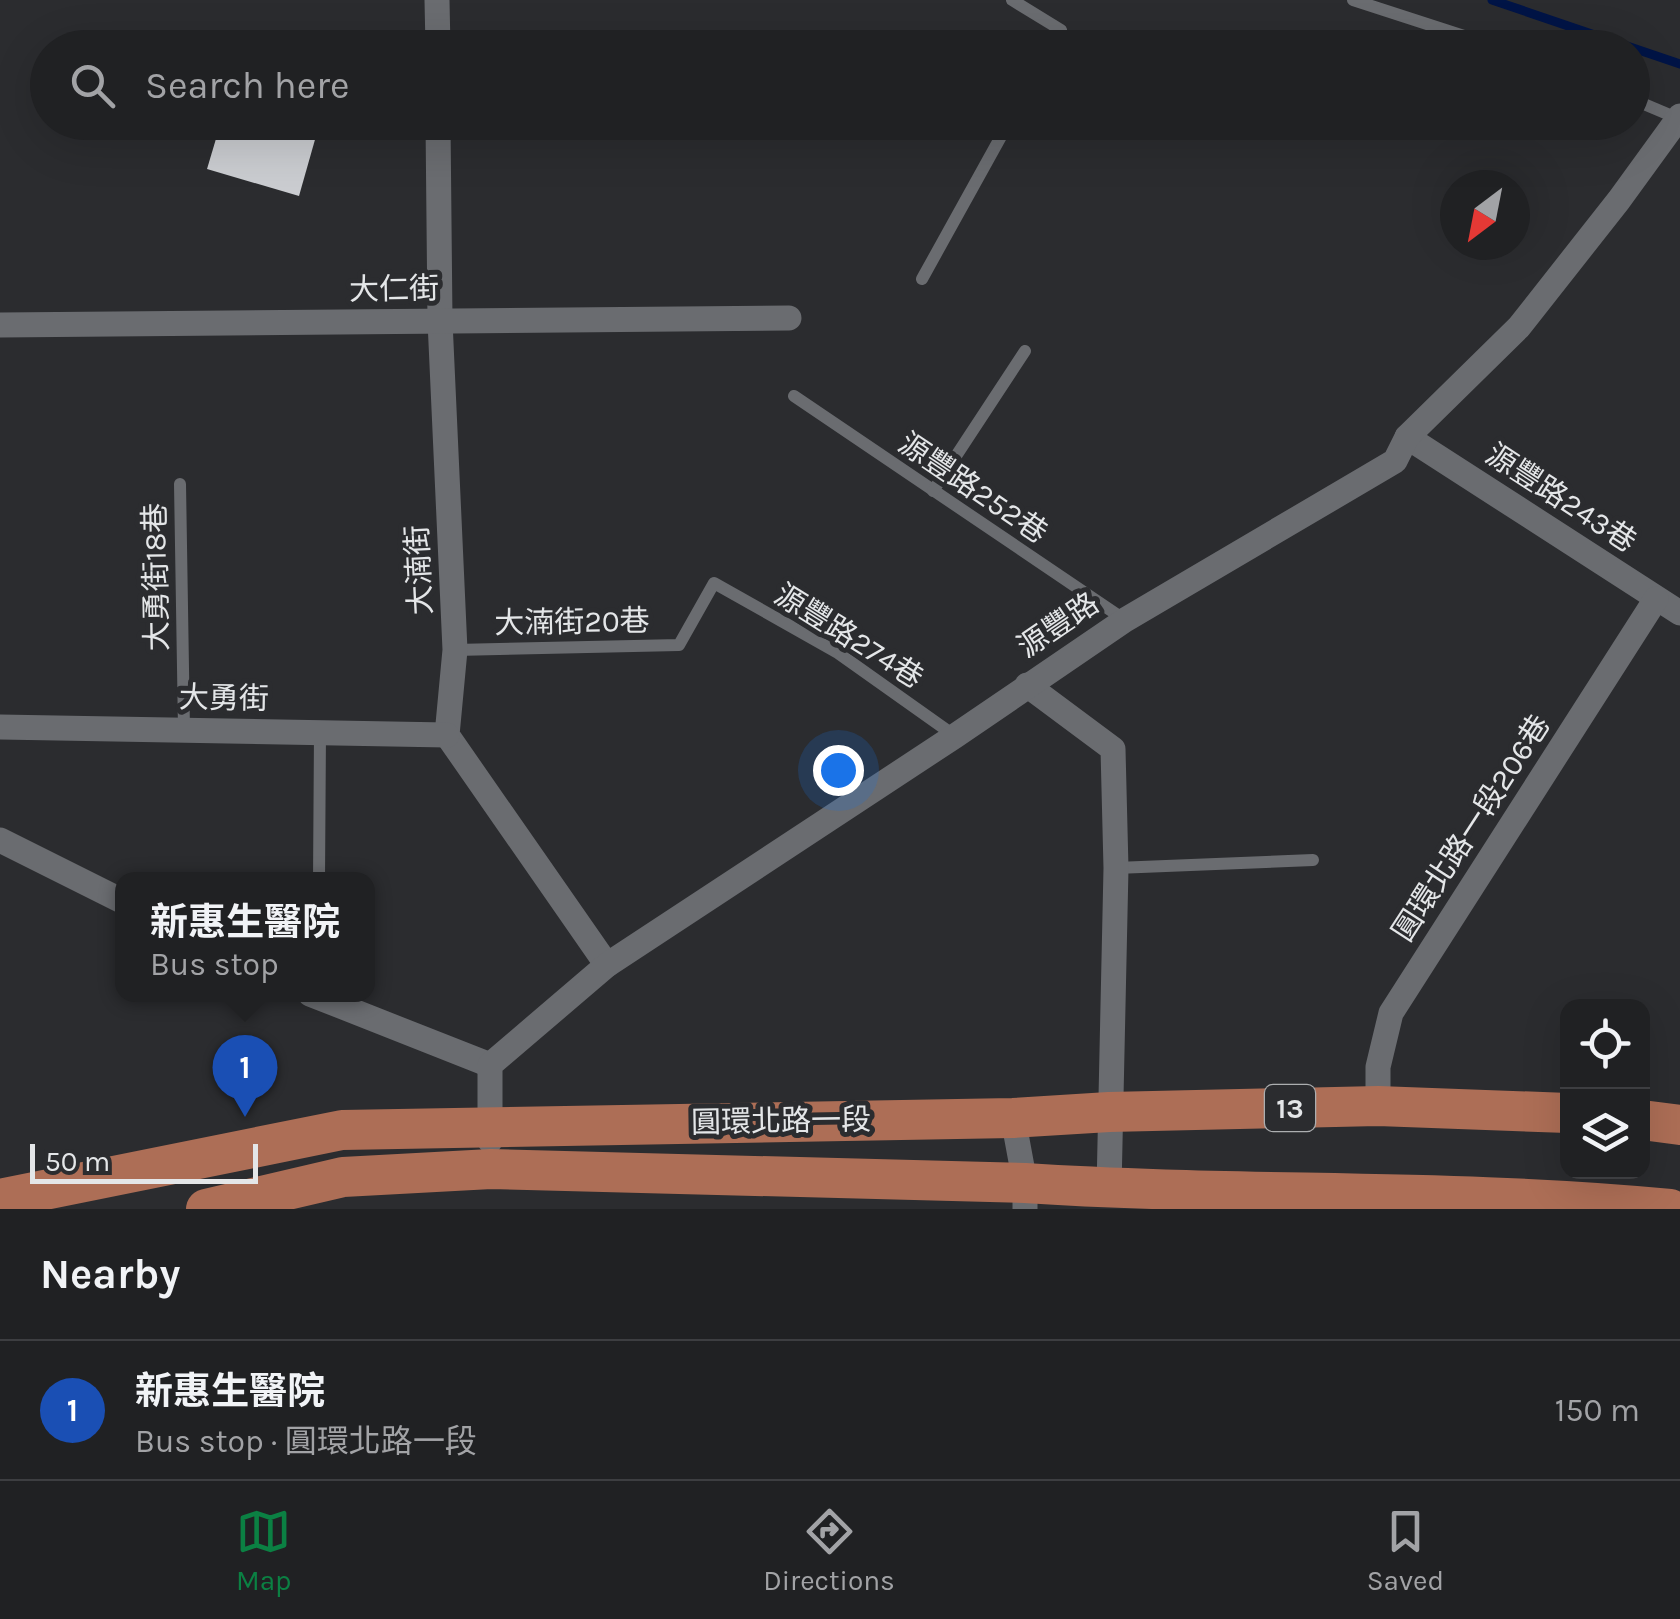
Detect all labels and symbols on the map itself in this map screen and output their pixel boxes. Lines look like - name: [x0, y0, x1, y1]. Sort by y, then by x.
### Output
- north arrow: [1440, 170, 1530, 260]
- street label: 大仁街: [349, 270, 439, 308]
- street label: 源豐路252巷: [892, 425, 1054, 551]
- street label: 源豐路243巷: [1479, 436, 1643, 560]
- street label: 大勇街18巷: [137, 503, 175, 651]
- street label: 大湳街: [399, 524, 439, 616]
- street label: 源豐路274巷: [768, 576, 930, 696]
- street label: 源豐路: [1011, 585, 1105, 665]
- street label: 大湳街20巷: [494, 603, 650, 641]
- street label: 大勇街: [179, 679, 269, 717]
- street label: 圓環北路一段206巷: [1384, 708, 1558, 948]
- your location: [813, 745, 864, 796]
- pin: 1: [212, 1034, 278, 1117]
- road number: 13: [1265, 1085, 1315, 1131]
- street label: 圓環北路一段: [691, 1101, 871, 1141]
- scale bar: [30, 1139, 258, 1184]

